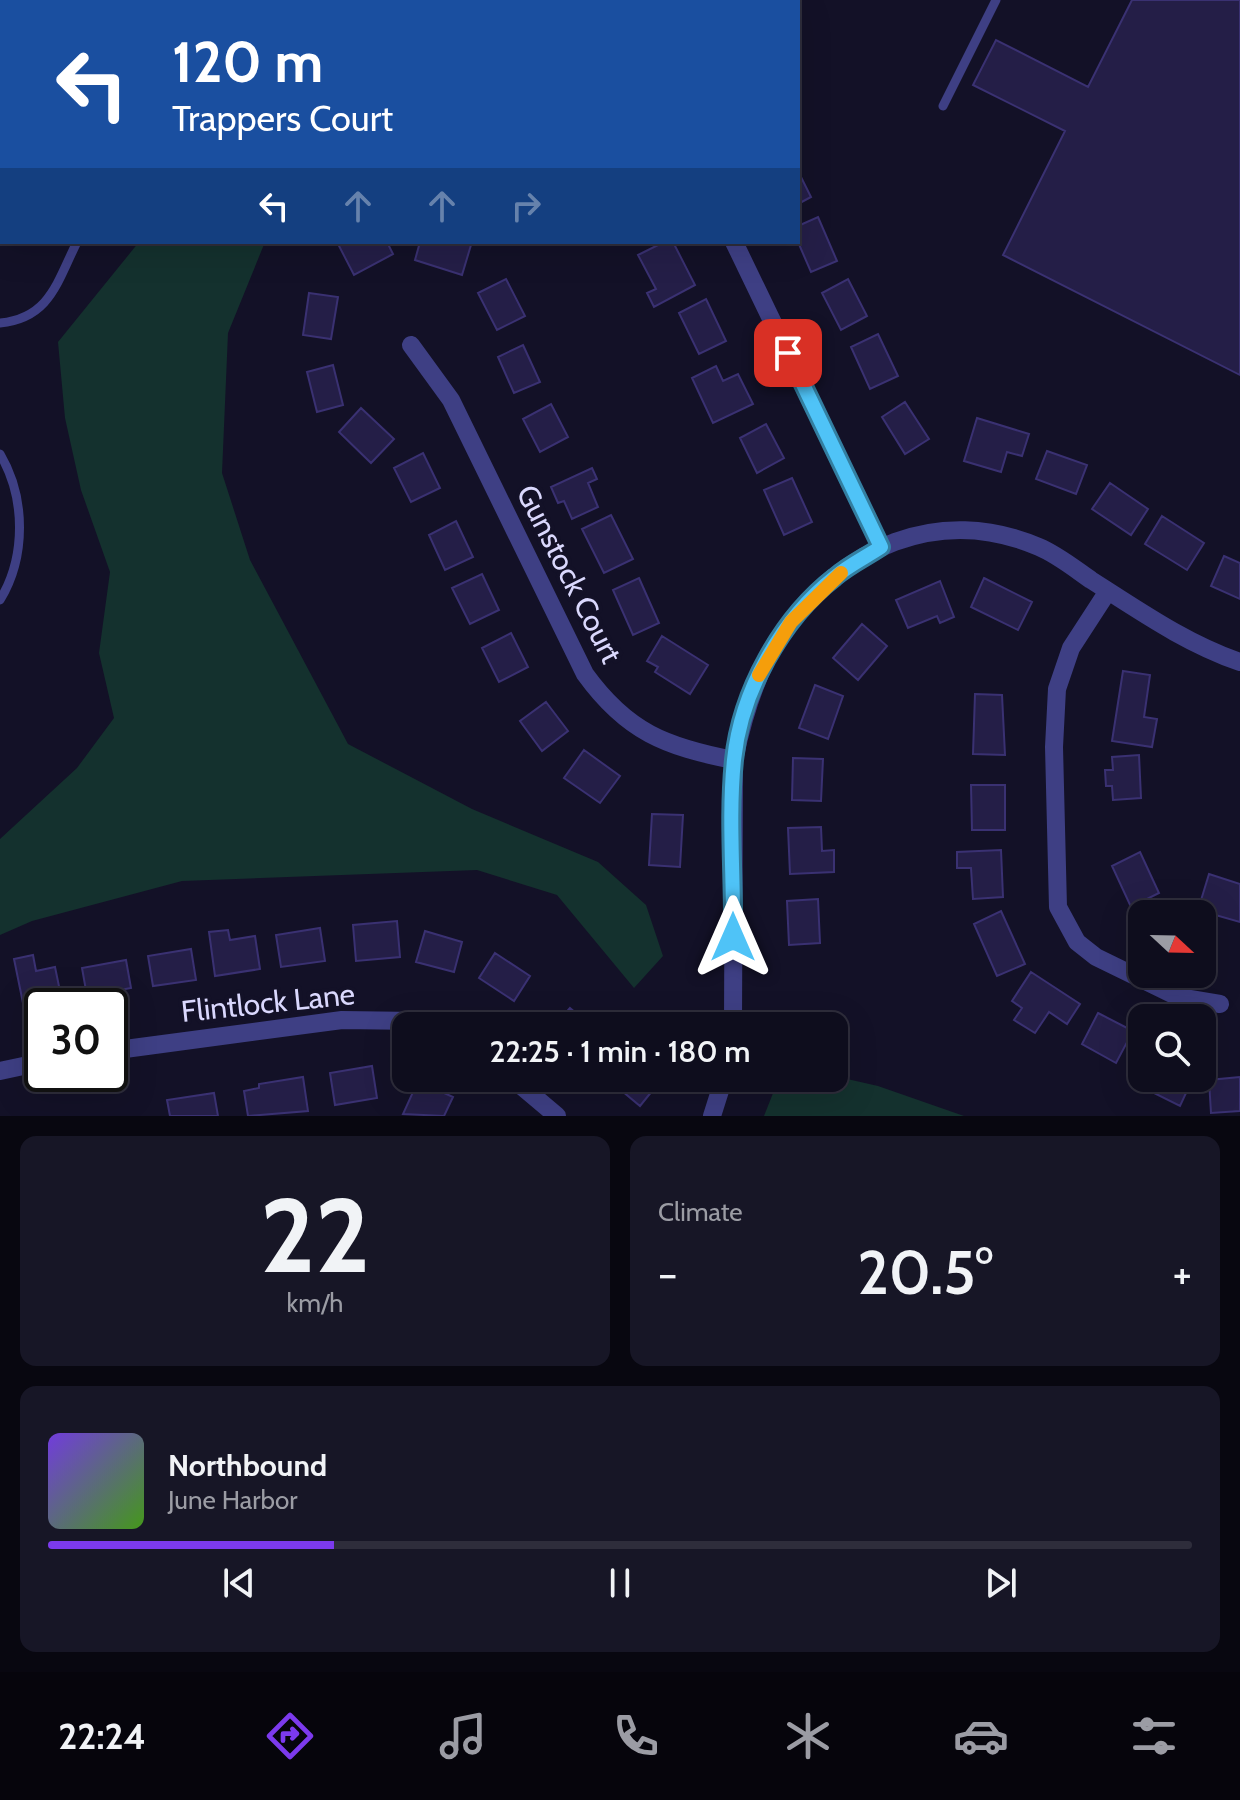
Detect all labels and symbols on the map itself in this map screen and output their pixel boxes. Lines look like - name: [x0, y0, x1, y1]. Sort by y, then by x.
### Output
- pin: [754, 319, 822, 387]
- street label: Gunstock Court: [509, 478, 630, 669]
- position arrow: [691, 895, 775, 979]
- north arrow: [1128, 900, 1216, 988]
- street label: Flintlock Lane: [179, 975, 357, 1030]
- speed limit sign: 30: [24, 988, 128, 1092]

